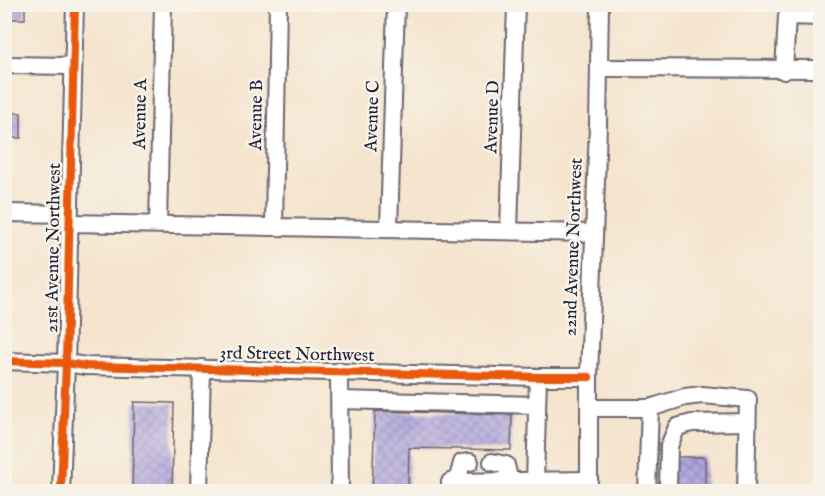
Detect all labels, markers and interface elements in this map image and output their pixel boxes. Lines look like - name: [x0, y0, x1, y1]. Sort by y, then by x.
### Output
- street label: Avenue A: [129, 77, 153, 151]
- street label: Avenue B: [245, 79, 269, 152]
- street label: Avenue C: [360, 80, 386, 153]
- street label: Avenue D: [480, 80, 506, 155]
- street label: 22nd Avenue Northwest: [559, 158, 589, 336]
- street label: 21st Avenue Northwest: [41, 163, 67, 333]
- street label: 3rd Street Northwest: [219, 342, 375, 368]

